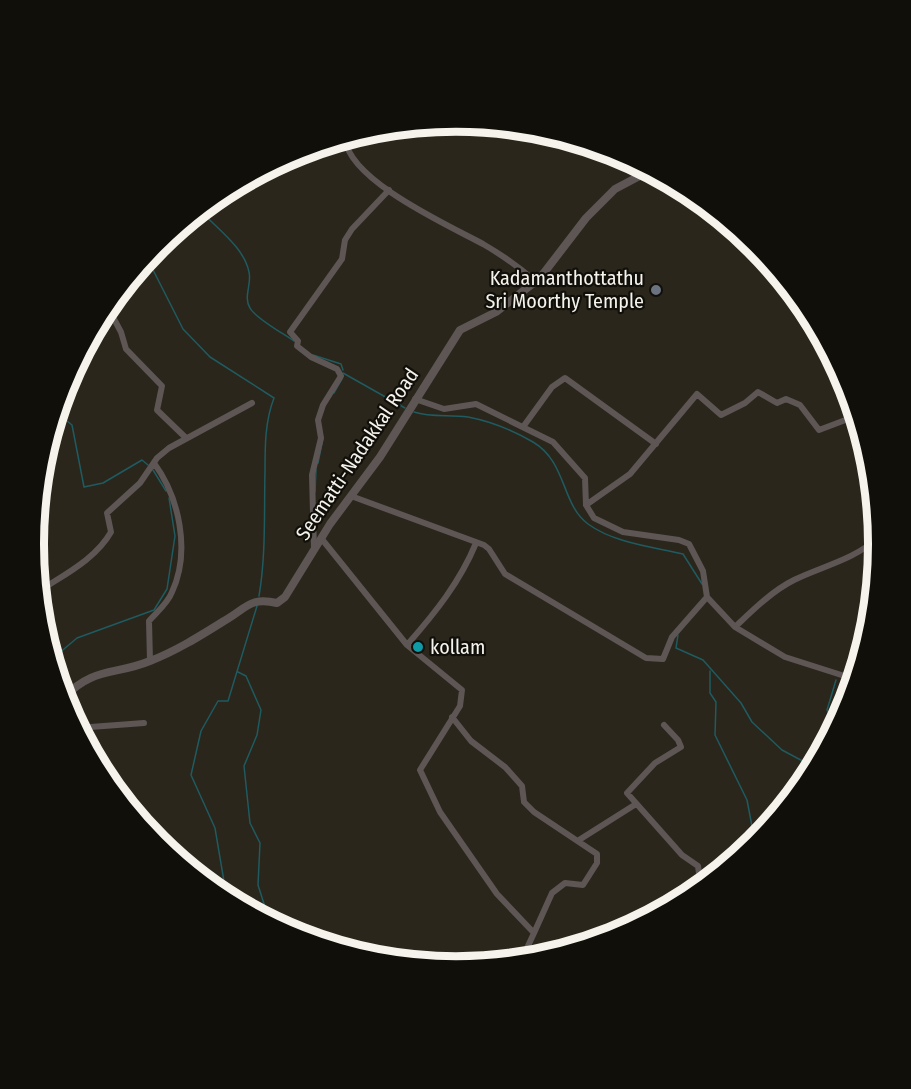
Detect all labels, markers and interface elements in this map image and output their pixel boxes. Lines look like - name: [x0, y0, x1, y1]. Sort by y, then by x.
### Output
- place label: Kadamanthottathu Sri Moorthy Temple: [485, 266, 644, 313]
- marker: Kadamanthottathu Sri Moorthy Temple: [649, 283, 663, 297]
- street label: Seematti-Nadakkal Road: [291, 363, 423, 545]
- place label: kollam: [430, 635, 485, 659]
- marker: kollam: [411, 640, 425, 654]

